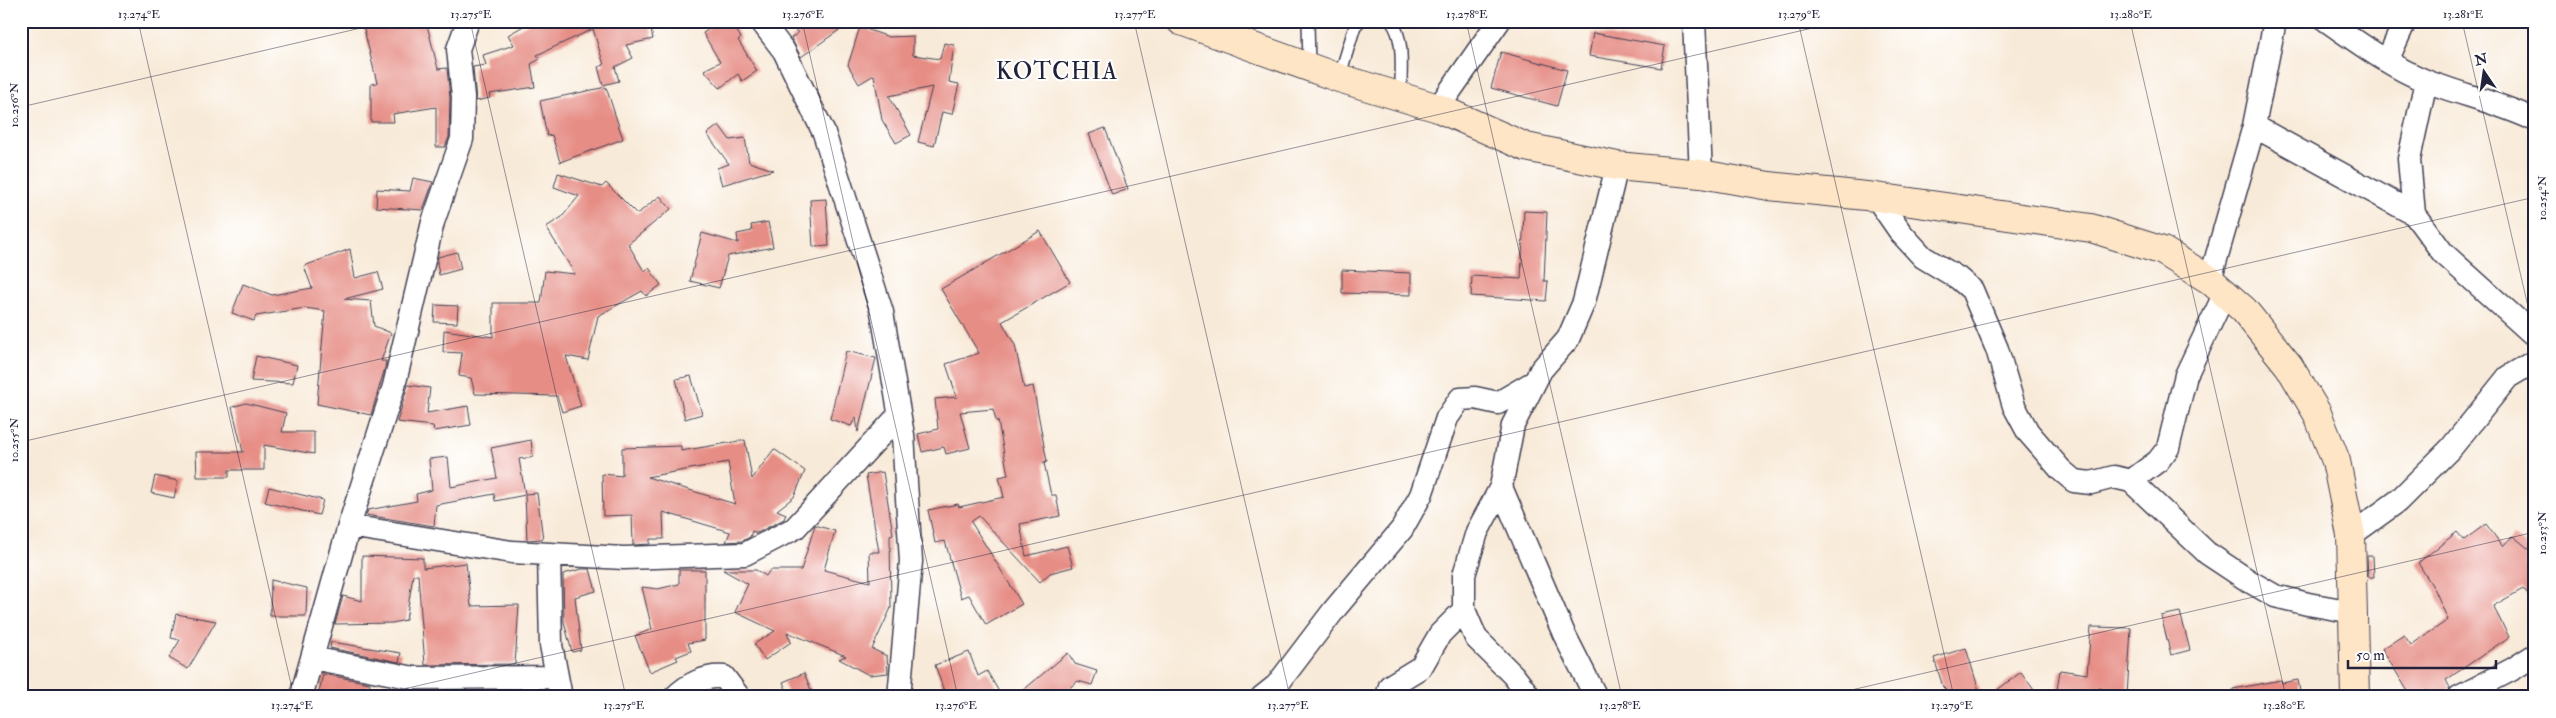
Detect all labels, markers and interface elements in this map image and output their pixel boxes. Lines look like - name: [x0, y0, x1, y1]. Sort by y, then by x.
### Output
- text: 13.274°E: [118, 7, 160, 22]
- text: 13.275°E: [451, 7, 492, 22]
- text: 13.276°E: [782, 7, 824, 22]
- text: 13.277°E: [1114, 7, 1156, 22]
- text: 13.278°E: [1446, 7, 1488, 22]
- text: 13.279°E: [1778, 7, 1820, 22]
- text: 13.280°E: [2110, 7, 2152, 22]
- text: 13.281°E: [2443, 7, 2483, 22]
- north arrow: [2458, 48, 2508, 98]
- text: N: [2472, 50, 2490, 70]
- district label: KOTCHIA: [996, 56, 1118, 87]
- text: 10.256°N: [7, 82, 22, 128]
- text: 10.254°N: [2535, 175, 2550, 221]
- text: 10.255°N: [7, 418, 22, 462]
- text: 10.253°N: [2535, 511, 2550, 555]
- scale bar: [2348, 638, 2496, 670]
- text: 50 m: [2356, 646, 2385, 665]
- text: 13.274°E: [271, 698, 313, 713]
- text: 13.275°E: [604, 698, 645, 713]
- text: 13.276°E: [935, 698, 977, 713]
- text: 13.277°E: [1267, 698, 1309, 713]
- text: 13.278°E: [1599, 698, 1641, 713]
- text: 13.279°E: [1931, 698, 1973, 713]
- text: 13.280°E: [2263, 698, 2305, 713]

